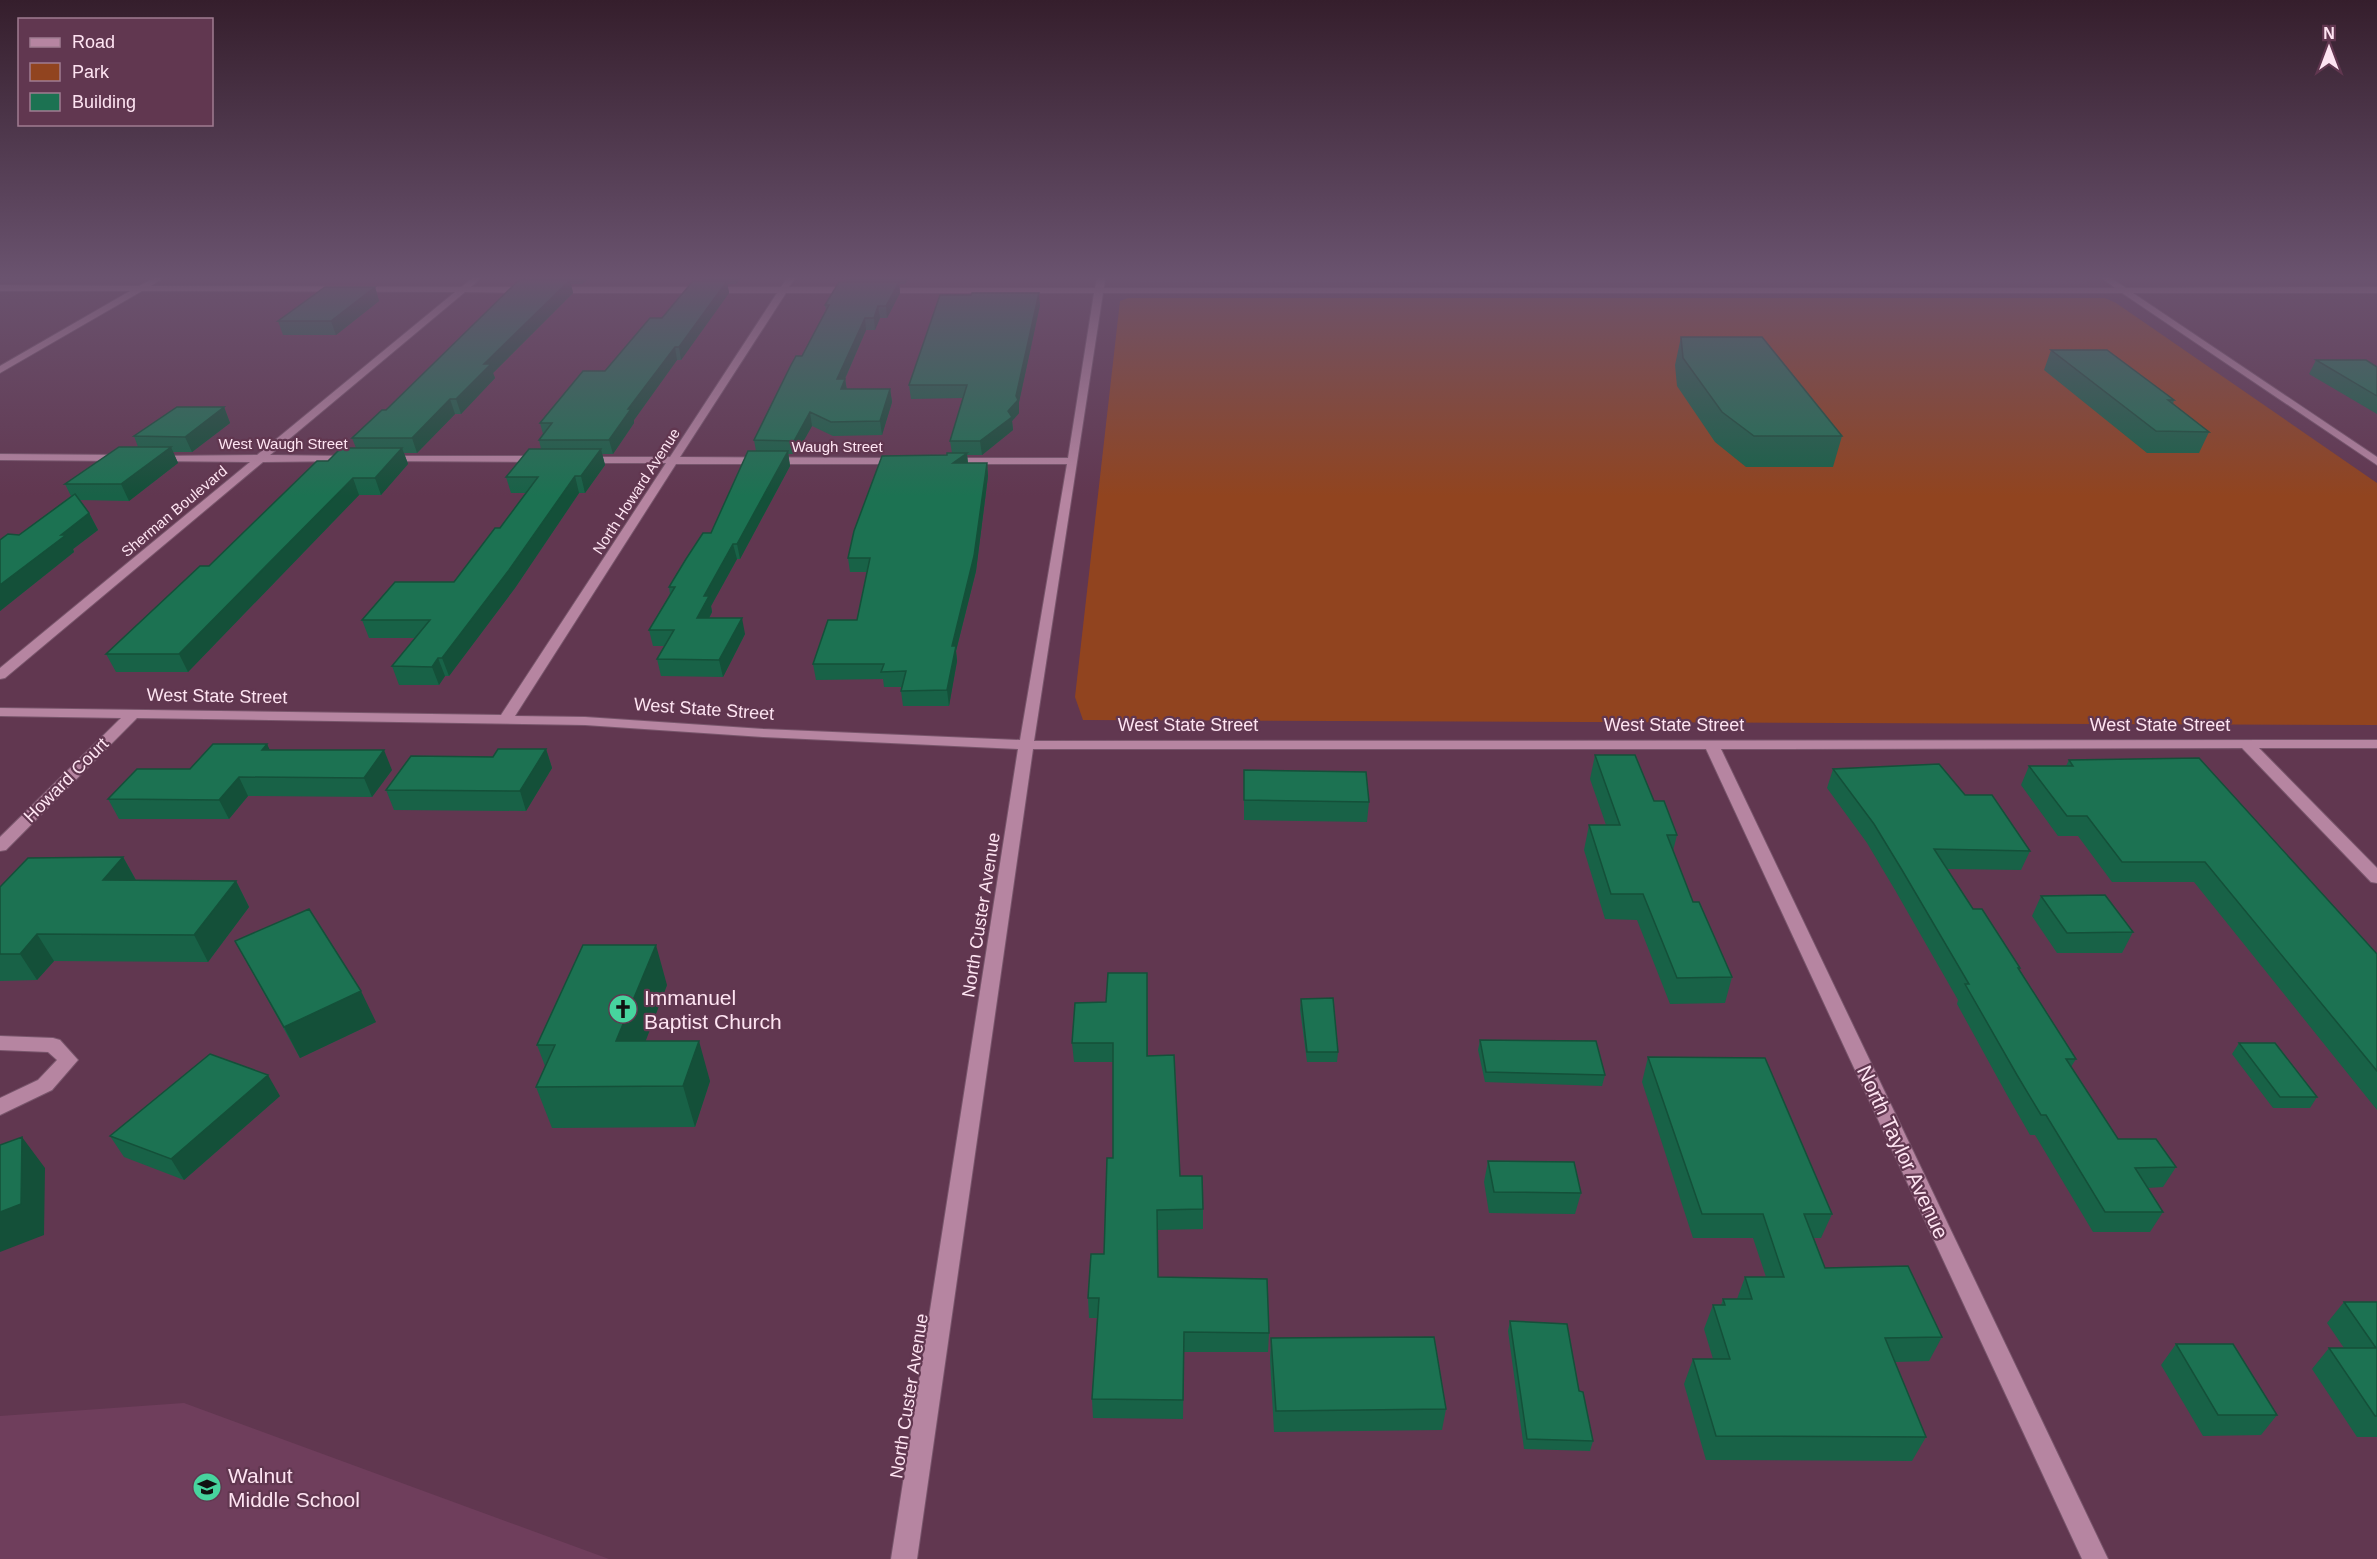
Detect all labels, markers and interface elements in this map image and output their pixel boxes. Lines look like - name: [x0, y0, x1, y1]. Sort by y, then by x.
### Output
- legend: [18, 18, 213, 126]
- north arrow: [2299, 18, 2359, 78]
- text: N: [2323, 25, 2335, 42]
- text: Road: [72, 32, 115, 52]
- text: Park: [72, 62, 110, 82]
- text: Building: [72, 92, 136, 112]
- street label: North Howard Avenue: [589, 425, 683, 557]
- street label: West Waugh Street: [218, 435, 348, 452]
- street label: Waugh Street: [791, 438, 883, 455]
- street label: Sherman Boulevard: [118, 462, 230, 560]
- street label: West State Street: [146, 685, 288, 707]
- street label: West State Street: [633, 694, 775, 724]
- street label: West State Street: [1118, 715, 1258, 735]
- street label: West State Street: [1604, 715, 1744, 735]
- street label: West State Street: [2090, 715, 2230, 735]
- street label: Howard Court: [20, 734, 112, 826]
- street label: North Custer Avenue: [958, 831, 1004, 999]
- place label: Immanuel Baptist Church: [644, 986, 782, 1033]
- church icon: Immanuel Baptist Church: [607, 993, 639, 1025]
- street label: North Taylor Avenue: [1853, 1062, 1953, 1242]
- street label: North Custer Avenue: [886, 1312, 932, 1480]
- place label: Walnut Middle School: [228, 1464, 360, 1511]
- school or university icon: Walnut Middle School: [191, 1471, 223, 1503]

